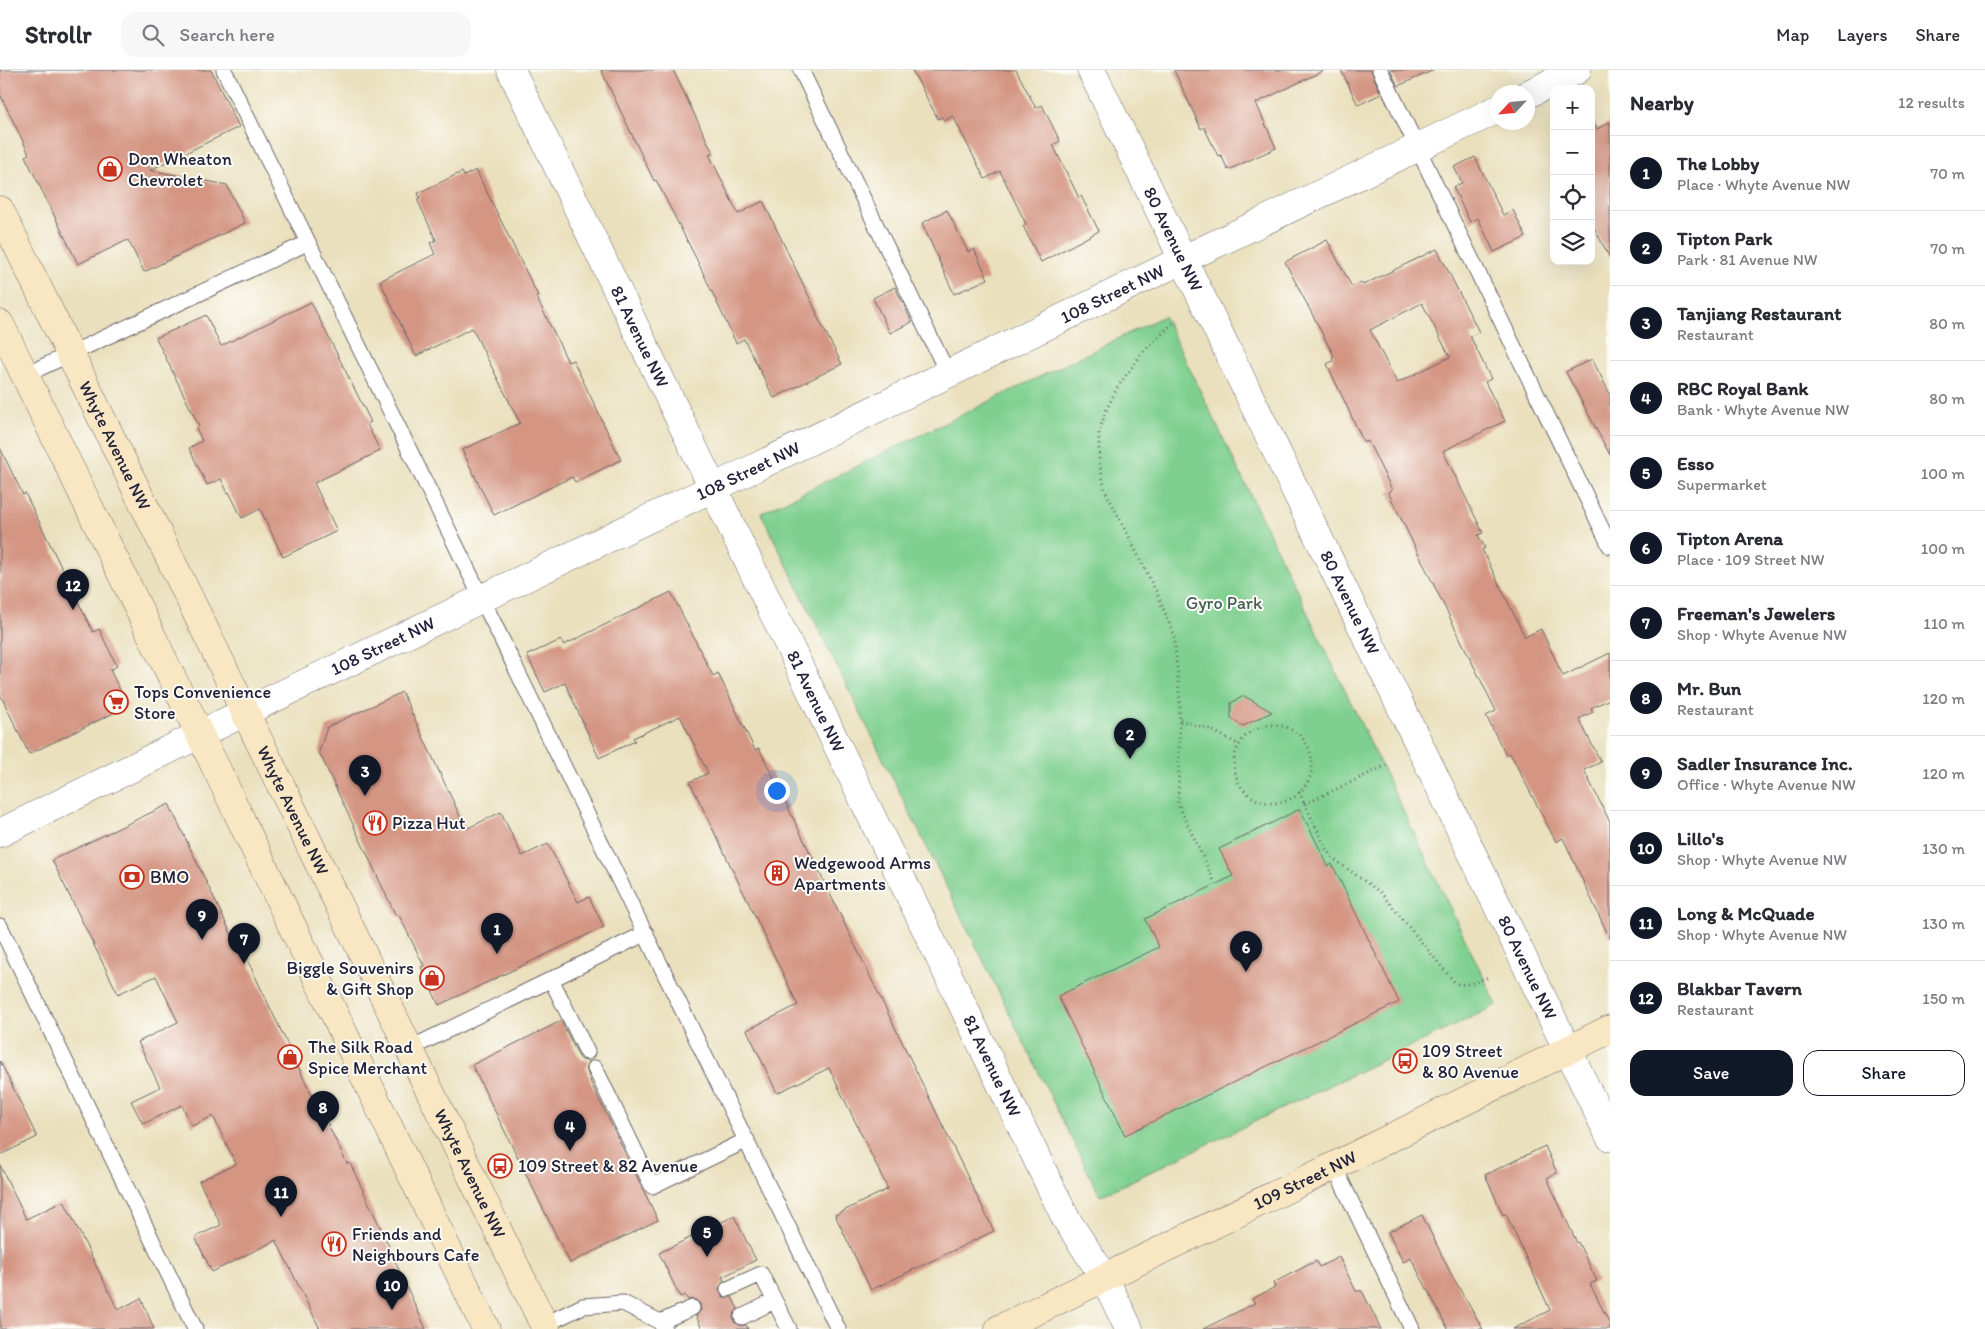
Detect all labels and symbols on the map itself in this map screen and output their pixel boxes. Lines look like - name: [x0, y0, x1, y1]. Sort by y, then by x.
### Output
- north arrow: [1490, 85, 1535, 130]
- place label: Don Wheaton Chevrolet: [128, 148, 232, 191]
- shop icon: Don Wheaton Chevrolet: [97, 156, 123, 182]
- street label: 80 Avenue NW: [1139, 183, 1208, 295]
- street label: 108 Street NW: [1057, 259, 1168, 328]
- street label: 81 Avenue NW: [606, 282, 674, 391]
- street label: Whyte Avenue NW: [74, 377, 156, 514]
- street label: 108 Street NW: [693, 437, 803, 505]
- street label: 80 Avenue NW: [1315, 547, 1385, 658]
- pin: 12: [57, 569, 89, 610]
- park label: Gyro Park: [1186, 592, 1263, 614]
- street label: 108 Street NW: [327, 612, 438, 680]
- street label: 81 Avenue NW: [782, 647, 850, 756]
- place label: Tops Convenience Store: [134, 681, 271, 724]
- supermarket icon: Tops Convenience Store: [103, 689, 129, 715]
- pin: 2: [1114, 718, 1146, 759]
- street label: Whyte Avenue NW: [252, 742, 334, 879]
- pin: 3: [349, 755, 381, 796]
- your location: [764, 778, 790, 804]
- restaurant icon: Pizza Hut: [362, 810, 388, 836]
- place label: Pizza Hut: [392, 812, 466, 834]
- place label: Wedgewood Arms Apartments: [794, 852, 931, 895]
- building icon: Wedgewood Arms Apartments: [764, 860, 790, 886]
- bank icon: BMO: [119, 864, 145, 890]
- place label: BMO: [150, 866, 189, 888]
- pin: 9: [186, 899, 218, 940]
- street label: 80 Avenue NW: [1493, 912, 1562, 1023]
- pin: 1: [481, 913, 513, 954]
- pin: 7: [228, 923, 260, 964]
- pin: 6: [1230, 931, 1262, 972]
- place label: Biggle Souvenirs & Gift Shop: [286, 957, 414, 1000]
- shop icon: Biggle Souvenirs & Gift Shop: [419, 965, 445, 991]
- street label: 81 Avenue NW: [958, 1011, 1026, 1120]
- place label: The Silk Road Spice Merchant: [308, 1036, 428, 1079]
- place label: 109 Street & 80 Avenue: [1422, 1040, 1519, 1083]
- shop icon: The Silk Road Spice Merchant: [277, 1044, 303, 1070]
- bus stop icon: 109 Street & 80 Avenue: [1392, 1048, 1418, 1074]
- pin: 8: [307, 1091, 339, 1132]
- street label: Whyte Avenue NW: [429, 1105, 511, 1242]
- pin: 4: [554, 1110, 586, 1151]
- street label: 109 Street NW: [1249, 1146, 1360, 1215]
- bus stop icon: 109 Street & 82 Avenue: [487, 1153, 513, 1179]
- place label: 109 Street & 82 Avenue: [518, 1155, 698, 1177]
- pin: 11: [265, 1176, 297, 1217]
- pin: 5: [691, 1216, 723, 1257]
- place label: Friends and Neighbours Cafe: [352, 1223, 479, 1266]
- restaurant icon: Friends and Neighbours Cafe: [321, 1231, 347, 1257]
- pin: 10: [376, 1269, 408, 1310]

